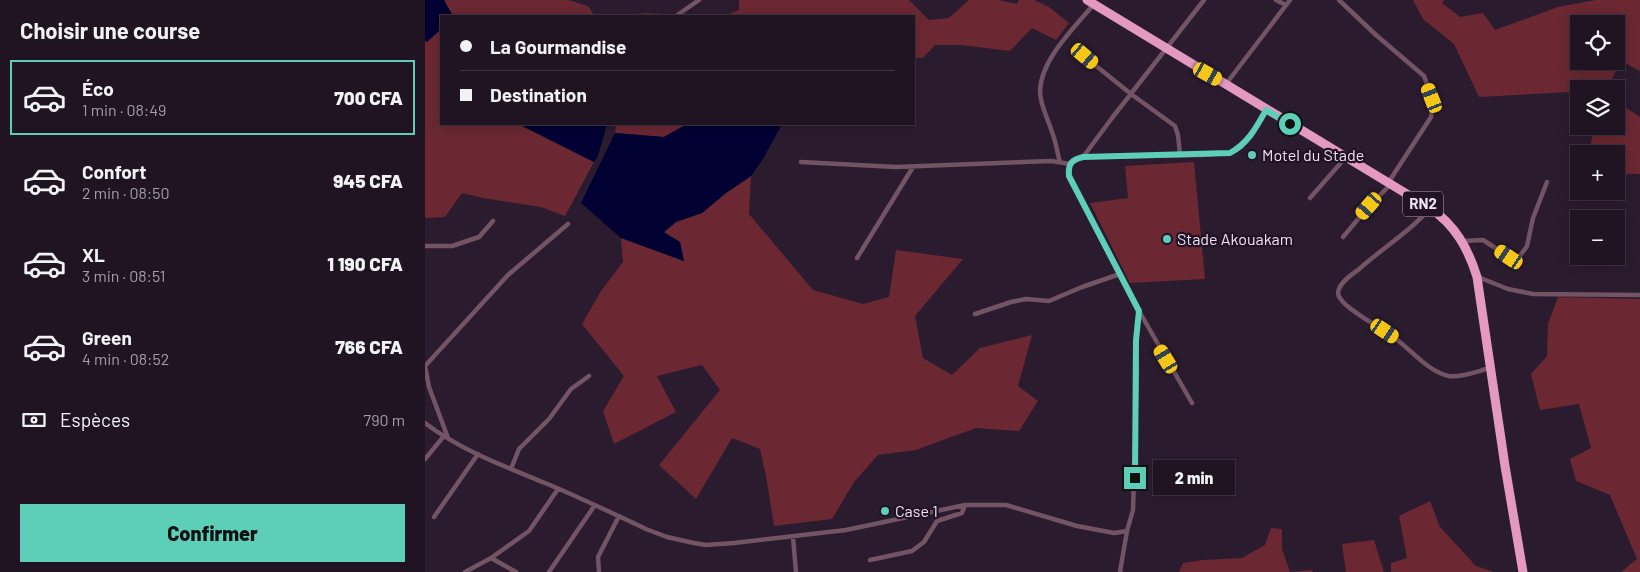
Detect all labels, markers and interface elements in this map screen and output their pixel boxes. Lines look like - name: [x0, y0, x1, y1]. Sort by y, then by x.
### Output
- map controls: [1570, 15, 1625, 265]
- button: locate: [1570, 15, 1625, 70]
- text: Choisir une course: [20, 17, 200, 43]
- text: La Gourmandise: [490, 35, 626, 58]
- car: [1068, 41, 1101, 71]
- car: [1191, 60, 1224, 88]
- icon: car: [22, 75, 67, 120]
- text: Éco: [82, 77, 114, 100]
- button: layers: [1570, 80, 1625, 135]
- car: [1419, 81, 1444, 115]
- text: Destination: [490, 83, 587, 106]
- text: 700 CFA: [334, 86, 403, 109]
- text: 1 min · 08:49: [82, 100, 166, 119]
- route start: [1279, 113, 1301, 135]
- place label: Motel du Stade: [1262, 145, 1364, 164]
- button: +: [1570, 145, 1625, 200]
- marker: Motel du Stade: [1246, 149, 1258, 161]
- icon: car: [22, 158, 67, 203]
- text: Confort: [82, 160, 146, 183]
- text: 945 CFA: [333, 169, 403, 192]
- text: 2 min · 08:50: [82, 183, 170, 202]
- car: [1353, 190, 1384, 222]
- road number: RN2: [1403, 192, 1443, 216]
- button: −: [1570, 210, 1625, 265]
- place label: Stade Akouakam: [1177, 229, 1293, 248]
- marker: Stade Akouakam: [1161, 233, 1173, 245]
- icon: car: [22, 241, 67, 286]
- car: [1492, 242, 1525, 272]
- text: XL: [82, 243, 105, 266]
- text: 1 190 CFA: [327, 252, 403, 275]
- text: 3 min · 08:51: [82, 266, 165, 285]
- car: [1368, 316, 1401, 346]
- icon: car: [22, 324, 67, 369]
- text: Green: [82, 326, 132, 349]
- text: 766 CFA: [335, 335, 403, 358]
- car: [1151, 342, 1180, 376]
- text: 4 min · 08:52: [82, 349, 169, 368]
- icon: cash: [20, 406, 48, 434]
- text: Espèces: [60, 408, 130, 431]
- text: 790 m: [364, 410, 405, 429]
- callout: 2 min: [1153, 460, 1235, 496]
- route end: [1124, 467, 1146, 489]
- text: 2 min: [1175, 468, 1213, 487]
- place label: Case 1: [895, 501, 938, 520]
- button: Confirmer: [20, 504, 405, 562]
- marker: Case 1: [879, 505, 891, 517]

